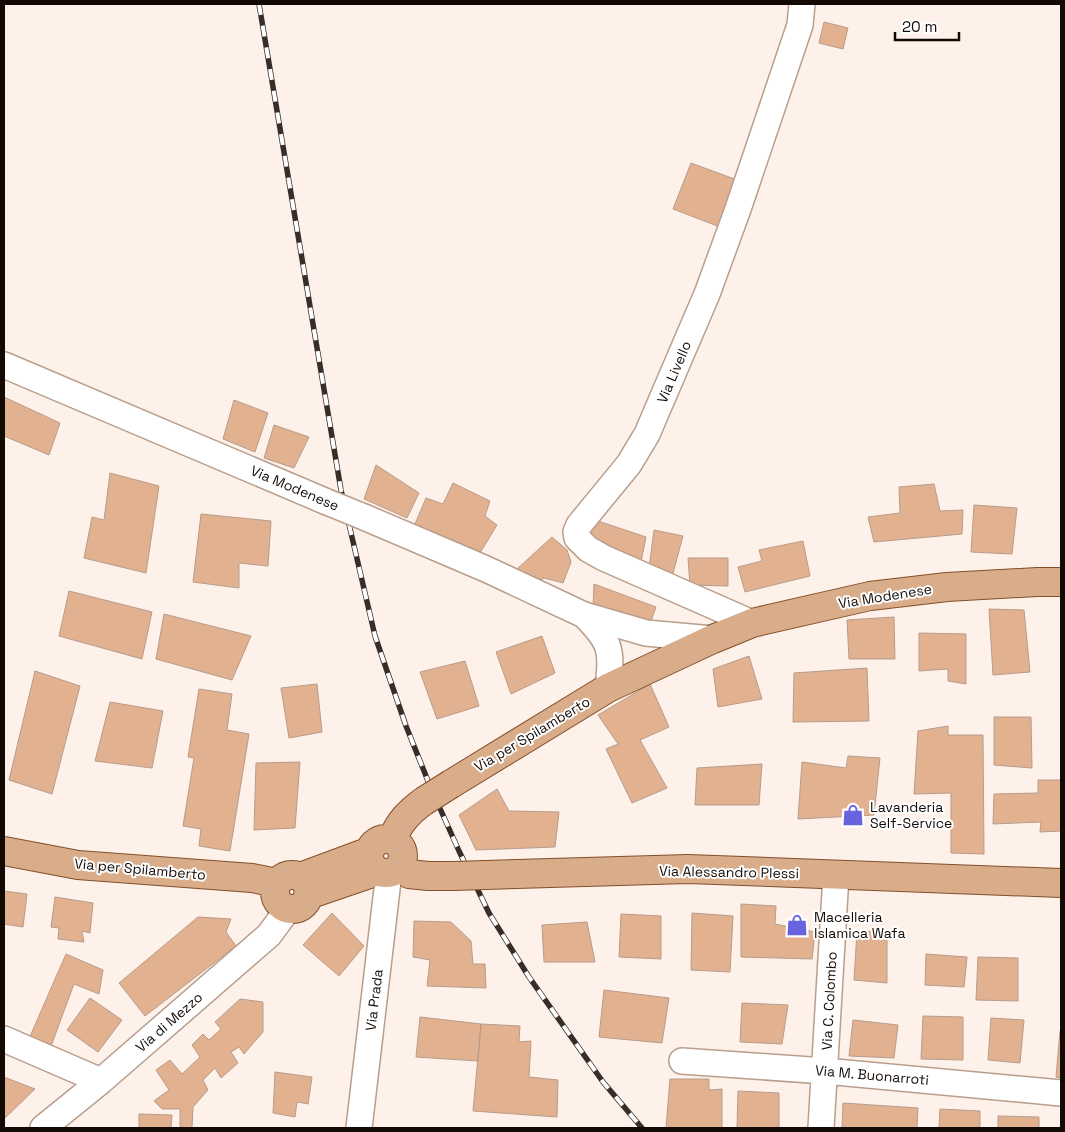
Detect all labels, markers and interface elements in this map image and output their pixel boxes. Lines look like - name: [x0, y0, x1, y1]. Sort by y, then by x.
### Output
- scale bar: [895, 10, 959, 42]
- text: 20 m: [902, 17, 937, 36]
- street label: Via Livello: [653, 338, 695, 406]
- street label: Via Modenese: [248, 461, 342, 515]
- street label: Via Modenese: [837, 580, 933, 612]
- street label: Via per Spilamberto: [471, 692, 593, 776]
- place label: Lavanderia Self-Service: [870, 798, 952, 832]
- shop icon: Lavanderia Self-Service: [840, 802, 866, 828]
- street label: Via per Spilamberto: [74, 854, 206, 884]
- street label: Via Alessandro Plessi: [659, 862, 799, 882]
- place label: Macelleria Islamica Wafa: [814, 908, 905, 942]
- shop icon: Macelleria Islamica Wafa: [784, 912, 810, 938]
- street label: Via C. Colombo: [817, 951, 841, 1051]
- street label: Via Prada: [361, 968, 387, 1032]
- street label: Via di Mezzo: [132, 988, 206, 1056]
- street label: Via M. Buonarroti: [814, 1061, 930, 1089]

